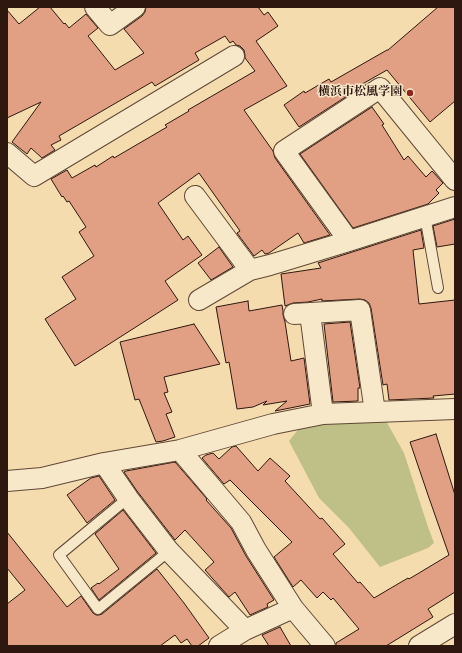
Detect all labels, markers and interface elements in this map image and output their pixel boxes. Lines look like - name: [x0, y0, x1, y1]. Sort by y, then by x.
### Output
- place label: 横浜市松風学園: [318, 86, 402, 100]
- marker: 横浜市松風学園: [405, 88, 415, 98]

